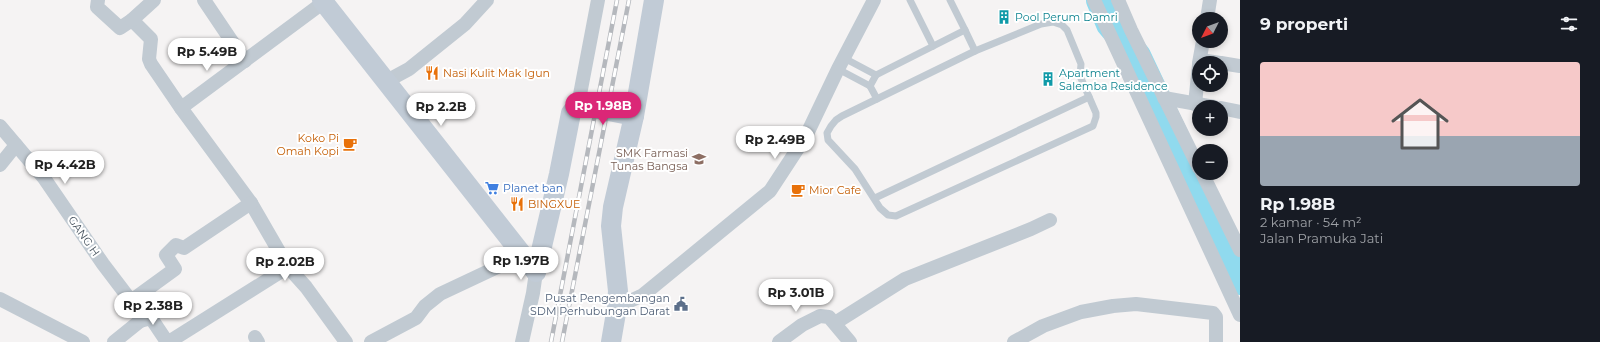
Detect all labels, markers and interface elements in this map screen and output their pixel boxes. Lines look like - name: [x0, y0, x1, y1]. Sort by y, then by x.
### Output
- building icon: Pool Perum Damri: [996, 9, 1012, 25]
- place label: Pool Perum Damri: [1015, 10, 1118, 24]
- north arrow: [1192, 12, 1228, 48]
- map controls: [1192, 12, 1228, 180]
- icon: filters: [1558, 13, 1580, 35]
- text: 9 properti: [1260, 14, 1348, 34]
- pin: Rp 5.49B: [166, 38, 248, 72]
- text: Rp 5.49B: [177, 43, 237, 59]
- button: locate: [1192, 56, 1228, 92]
- restaurant icon: Nasi Kulit Mak Igun: [424, 65, 440, 81]
- place label: Nasi Kulit Mak Igun: [443, 66, 550, 80]
- place label: Apartment Salemba Residence: [1059, 66, 1168, 93]
- building icon: Apartment Salemba Residence: [1040, 71, 1056, 87]
- icon: home: [1384, 88, 1456, 160]
- pin: Rp 1.98B: [562, 92, 644, 126]
- pin: Rp 2.2B: [404, 93, 478, 127]
- text: Rp 1.98B: [574, 97, 632, 113]
- text: Rp 2.2B: [415, 98, 467, 114]
- button: +: [1192, 100, 1228, 136]
- pin: Rp 2.49B: [734, 126, 816, 160]
- place label: Koko Pi Omah Kopi: [276, 131, 339, 158]
- text: Rp 2.49B: [745, 131, 805, 147]
- cafe icon: Koko Pi Omah Kopi: [342, 136, 358, 152]
- button: −: [1192, 144, 1228, 180]
- place label: SMK Farmasi Tunas Bangsa: [611, 146, 688, 173]
- pin: Rp 4.42B: [24, 151, 106, 185]
- school or university icon: SMK Farmasi Tunas Bangsa: [691, 151, 707, 167]
- text: Rp 4.42B: [34, 156, 96, 172]
- supermarket icon: Planet ban: [484, 180, 500, 196]
- place label: Planet ban: [503, 181, 563, 195]
- cafe icon: Mior Cafe: [790, 182, 806, 198]
- place label: Mior Cafe: [809, 183, 861, 197]
- text: Rp 1.98B: [1260, 194, 1335, 214]
- restaurant icon: BINGXUE: [509, 196, 525, 212]
- place label: BINGXUE: [528, 197, 580, 211]
- street label: GANG H: [65, 213, 103, 259]
- text: 2 kamar · 54 m²: [1260, 214, 1362, 230]
- text: Jalan Pramuka Jati: [1260, 230, 1383, 246]
- pin: Rp 1.97B: [480, 247, 562, 281]
- pin: Rp 2.02B: [244, 248, 326, 282]
- text: Rp 1.97B: [493, 252, 549, 268]
- text: Rp 2.02B: [255, 253, 315, 269]
- pin: Rp 3.01B: [755, 279, 837, 313]
- text: Rp 3.01B: [768, 284, 824, 300]
- place label: Pusat Pengembangan SDM Perhubungan Darat: [530, 291, 671, 318]
- pin: Rp 2.38B: [112, 292, 194, 326]
- public building icon: Pusat Pengembangan SDM Perhubungan Darat: [673, 296, 689, 312]
- text: Rp 2.38B: [123, 297, 183, 313]

